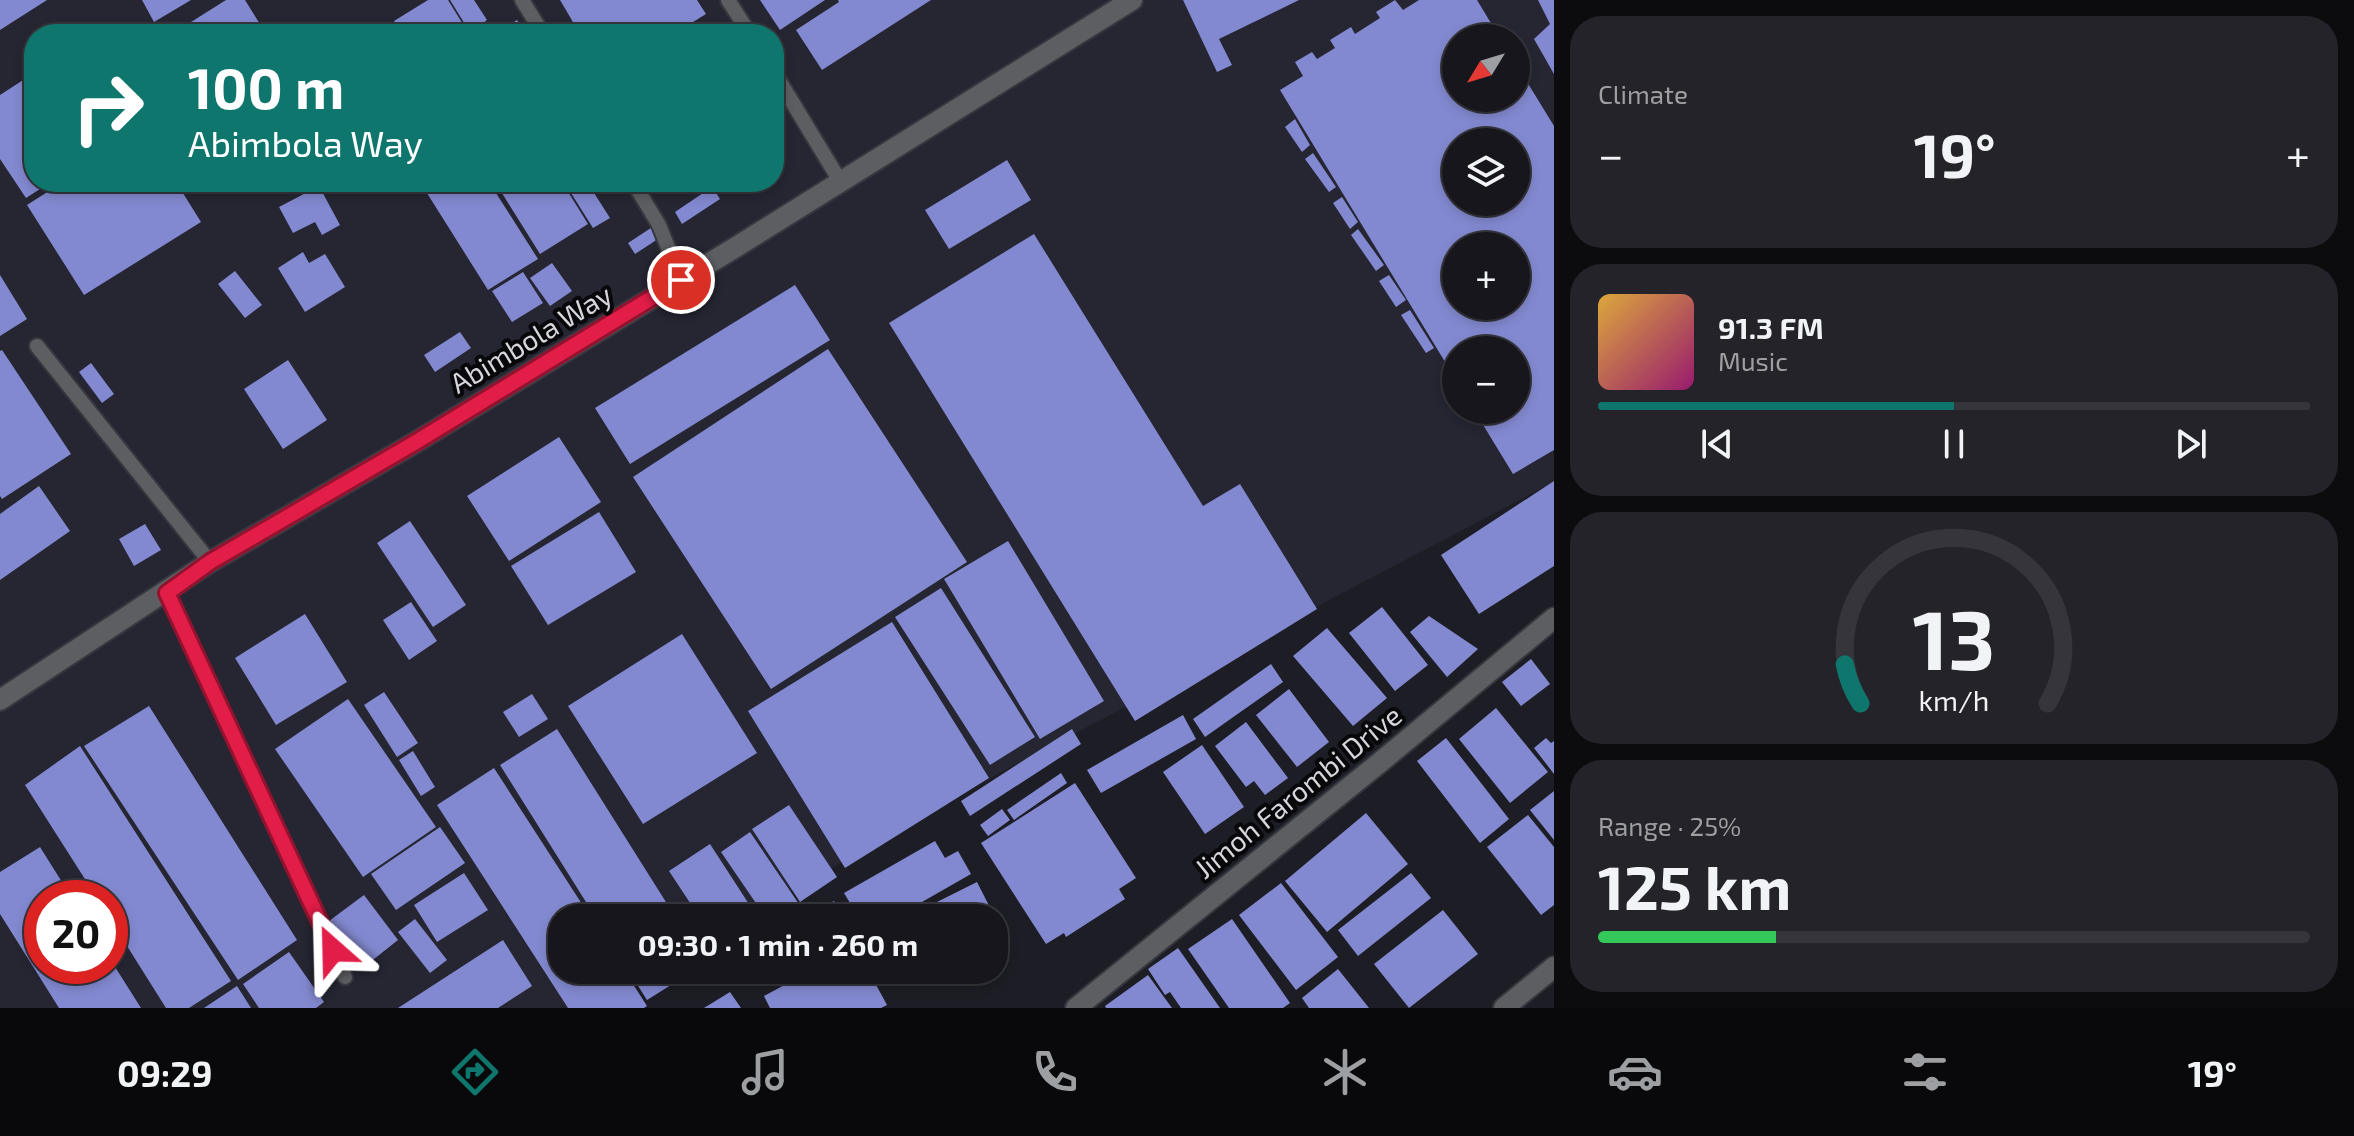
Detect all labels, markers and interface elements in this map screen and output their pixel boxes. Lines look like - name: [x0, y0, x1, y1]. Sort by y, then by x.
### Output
- north arrow: [1442, 24, 1530, 112]
- map controls: [1442, 24, 1530, 424]
- text: 100 m: [188, 53, 344, 120]
- icon: right: [56, 56, 160, 160]
- text: Climate: [1598, 78, 1688, 109]
- text: 19°: [1914, 118, 1996, 190]
- text: Abimbola Way: [188, 121, 423, 164]
- text: −: [1598, 127, 1624, 180]
- text: +: [2286, 127, 2310, 180]
- button: layers: [1442, 128, 1530, 216]
- button: +: [1442, 232, 1530, 320]
- pin: [647, 246, 715, 314]
- icon: arrive: [659, 258, 703, 302]
- street label: Abimbola Way: [443, 276, 618, 400]
- text: 91.3 FM: [1718, 309, 1824, 345]
- button: −: [1442, 336, 1530, 424]
- text: Music: [1718, 345, 1788, 376]
- icon: previous: [1695, 422, 1739, 466]
- icon: pause: [1932, 422, 1976, 466]
- icon: next: [2169, 422, 2213, 466]
- text: 13: [1912, 587, 1996, 687]
- text: km/h: [1919, 682, 1989, 717]
- street label: Jimoh Farombi Drive: [1187, 697, 1408, 885]
- text: Range · 25%: [1598, 810, 1741, 841]
- text: 125 km: [1598, 850, 1791, 922]
- speed limit sign: 20: [24, 880, 128, 984]
- position arrow: [291, 908, 375, 992]
- text: 09:30 · 1 min · 260 m: [638, 926, 918, 962]
- icon: directions: [447, 1044, 503, 1100]
- icon: music: [737, 1044, 793, 1100]
- icon: phone: [1027, 1044, 1083, 1100]
- icon: climate: [1317, 1044, 1373, 1100]
- icon: car: [1607, 1044, 1663, 1100]
- icon: filters: [1897, 1044, 1953, 1100]
- text: 09:29: [117, 1051, 212, 1094]
- text: 19°: [2188, 1051, 2237, 1094]

